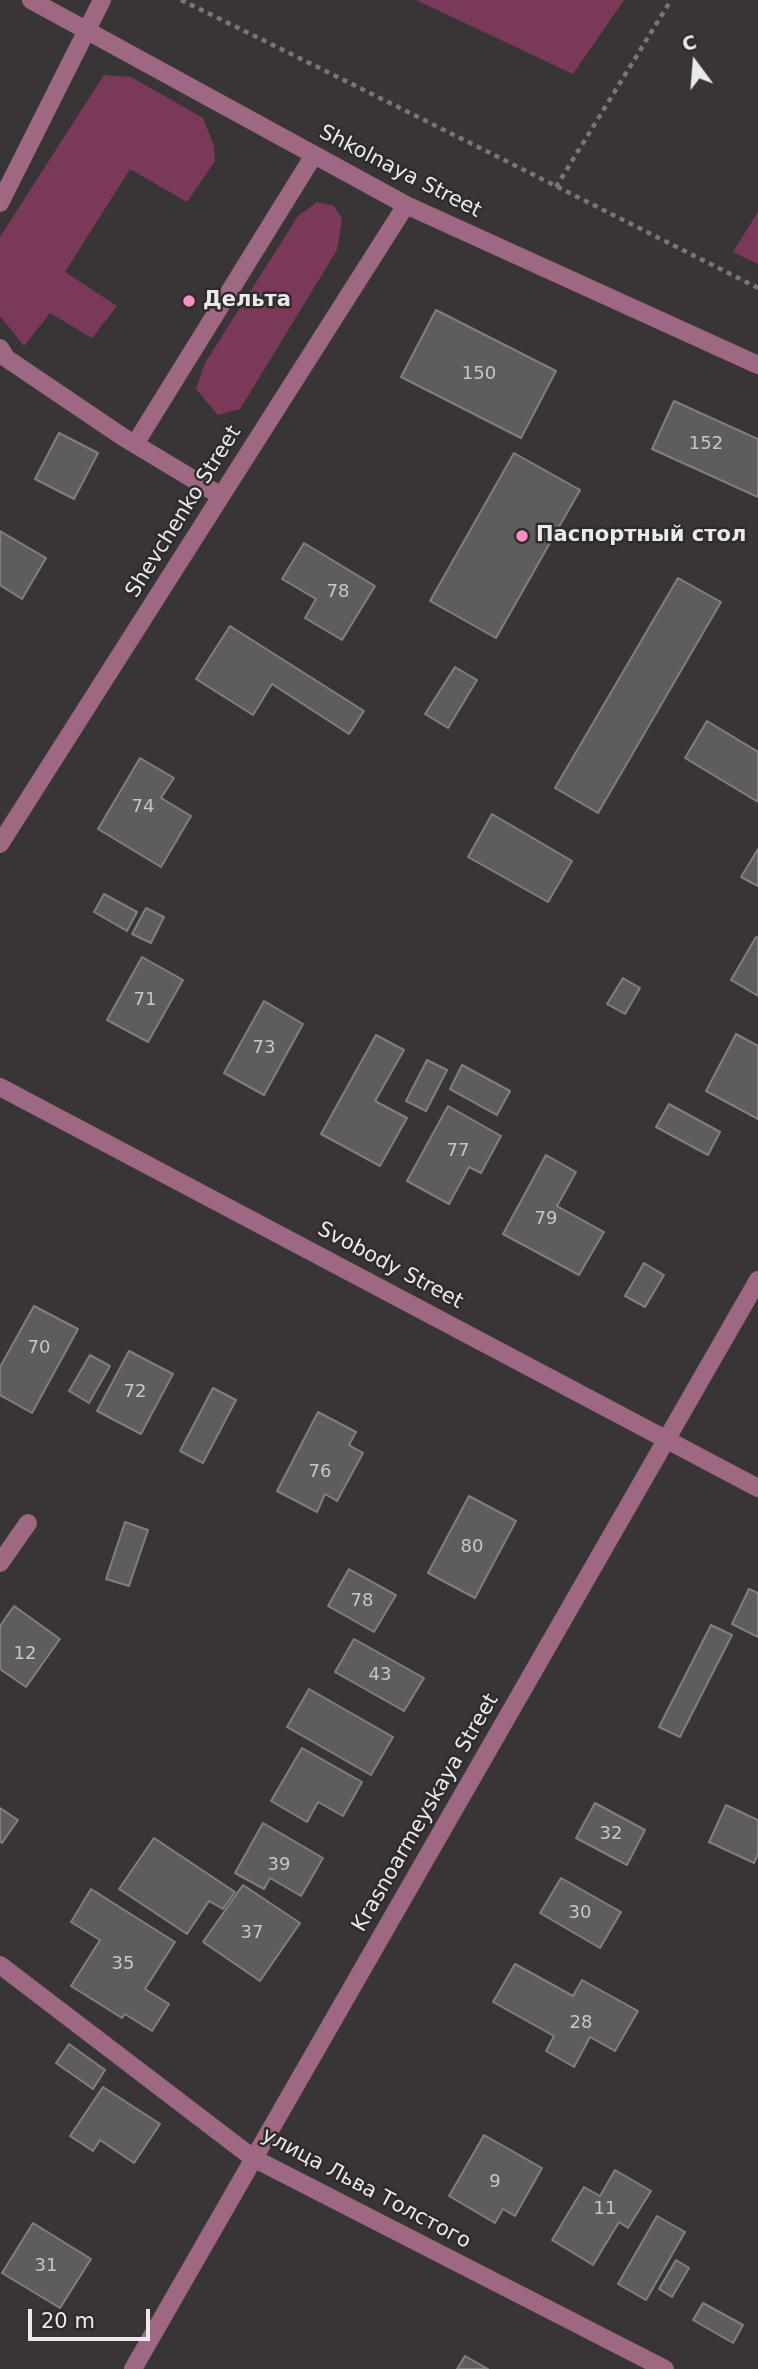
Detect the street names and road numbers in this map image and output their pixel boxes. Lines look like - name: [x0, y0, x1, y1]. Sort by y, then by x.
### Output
- street label: Shkolnaya Street: [315, 120, 485, 224]
- street label: Shevchenko Street: [121, 421, 247, 603]
- street label: Svobody Street: [313, 1217, 467, 1315]
- street label: Krasnoarmeyskaya Street: [347, 1689, 505, 1937]
- street label: улица Льва Толстого: [257, 2123, 475, 2255]

